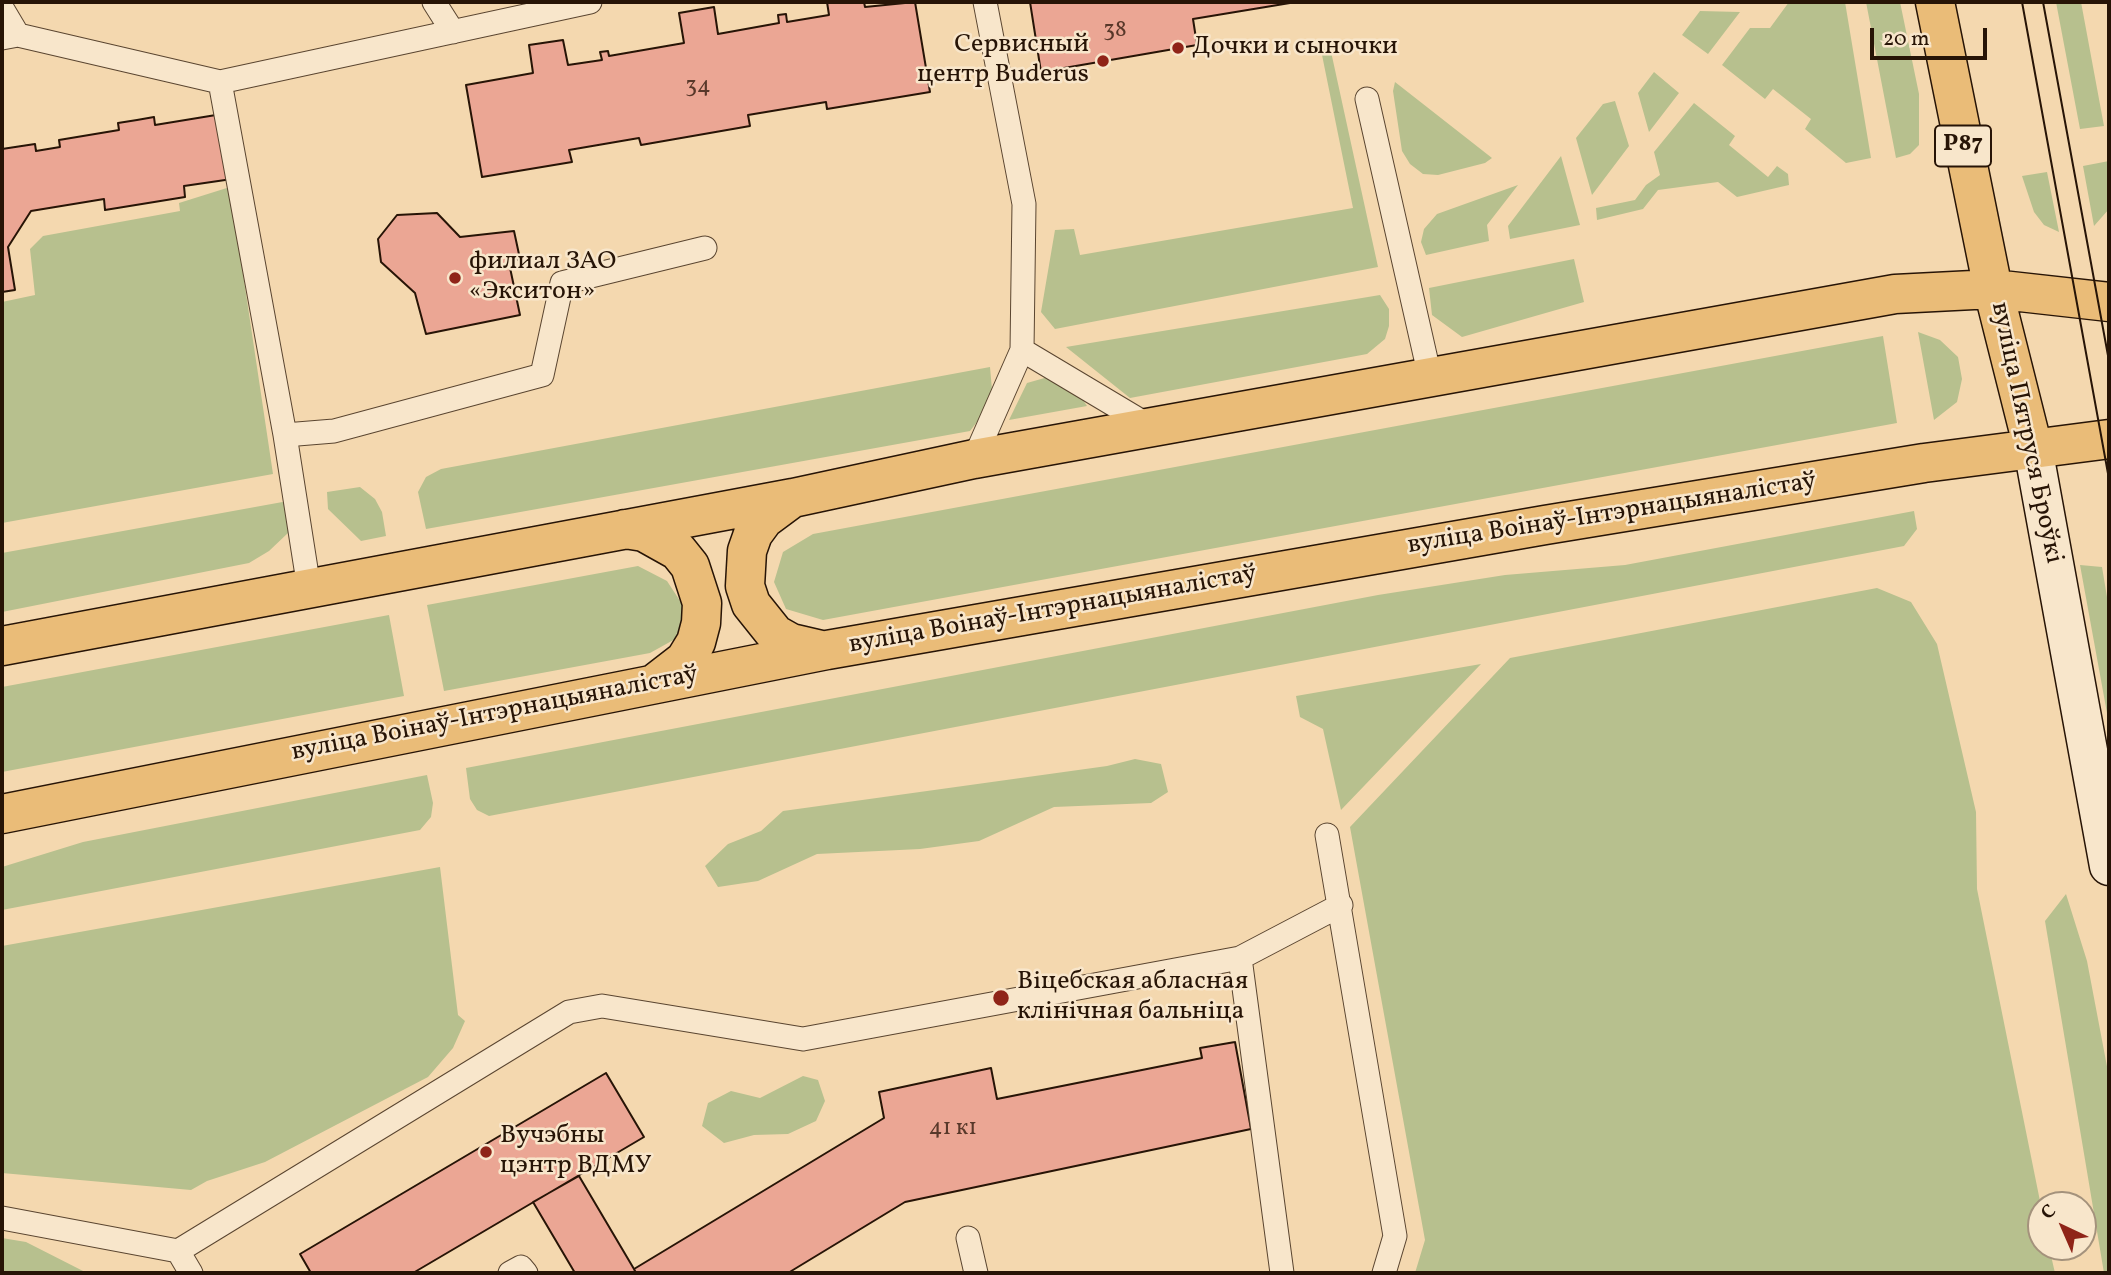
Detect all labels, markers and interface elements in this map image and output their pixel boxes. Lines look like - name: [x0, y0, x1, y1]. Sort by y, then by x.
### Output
- scale bar: [1873, 14, 1990, 58]
- house number: 38: [1103, 18, 1127, 46]
- text: 20 m: [1883, 25, 1929, 54]
- place label: Сервисный центр Buderus: [917, 30, 1089, 92]
- place label: Дочки и сыночки: [1192, 32, 1398, 64]
- marker: Дочки и сыночки: [1170, 40, 1186, 56]
- marker: Сервисный центр Buderus: [1095, 53, 1111, 69]
- house number: 34: [685, 74, 711, 102]
- road number: Р87: [1935, 126, 1991, 166]
- place label: филиал ЗАО «Экситон»: [469, 247, 616, 308]
- marker: филиал ЗАО «Экситон»: [447, 270, 463, 286]
- street label: вуліца Пятруся Броўкі: [1982, 299, 2068, 567]
- street label: вуліца Воінаў-Інтэрнацыяналістаў: [1405, 467, 1819, 563]
- street label: вуліца Воінаў-Інтэрнацыяналістаў: [847, 560, 1259, 662]
- street label: вуліца Воінаў-Інтэрнацыяналістаў: [289, 660, 701, 770]
- place label: Віцебская абласная клінічная бальніца: [1017, 967, 1248, 1028]
- marker: Віцебская абласная клінічная бальніца: [991, 988, 1011, 1008]
- house number: 41 к1: [929, 1116, 977, 1144]
- place label: Вучэбны цэнтр ВДМУ: [500, 1121, 652, 1182]
- marker: Вучэбны цэнтр ВДМУ: [478, 1144, 494, 1160]
- north arrow: [2027, 1191, 2097, 1261]
- text: С: [2035, 1199, 2062, 1226]

